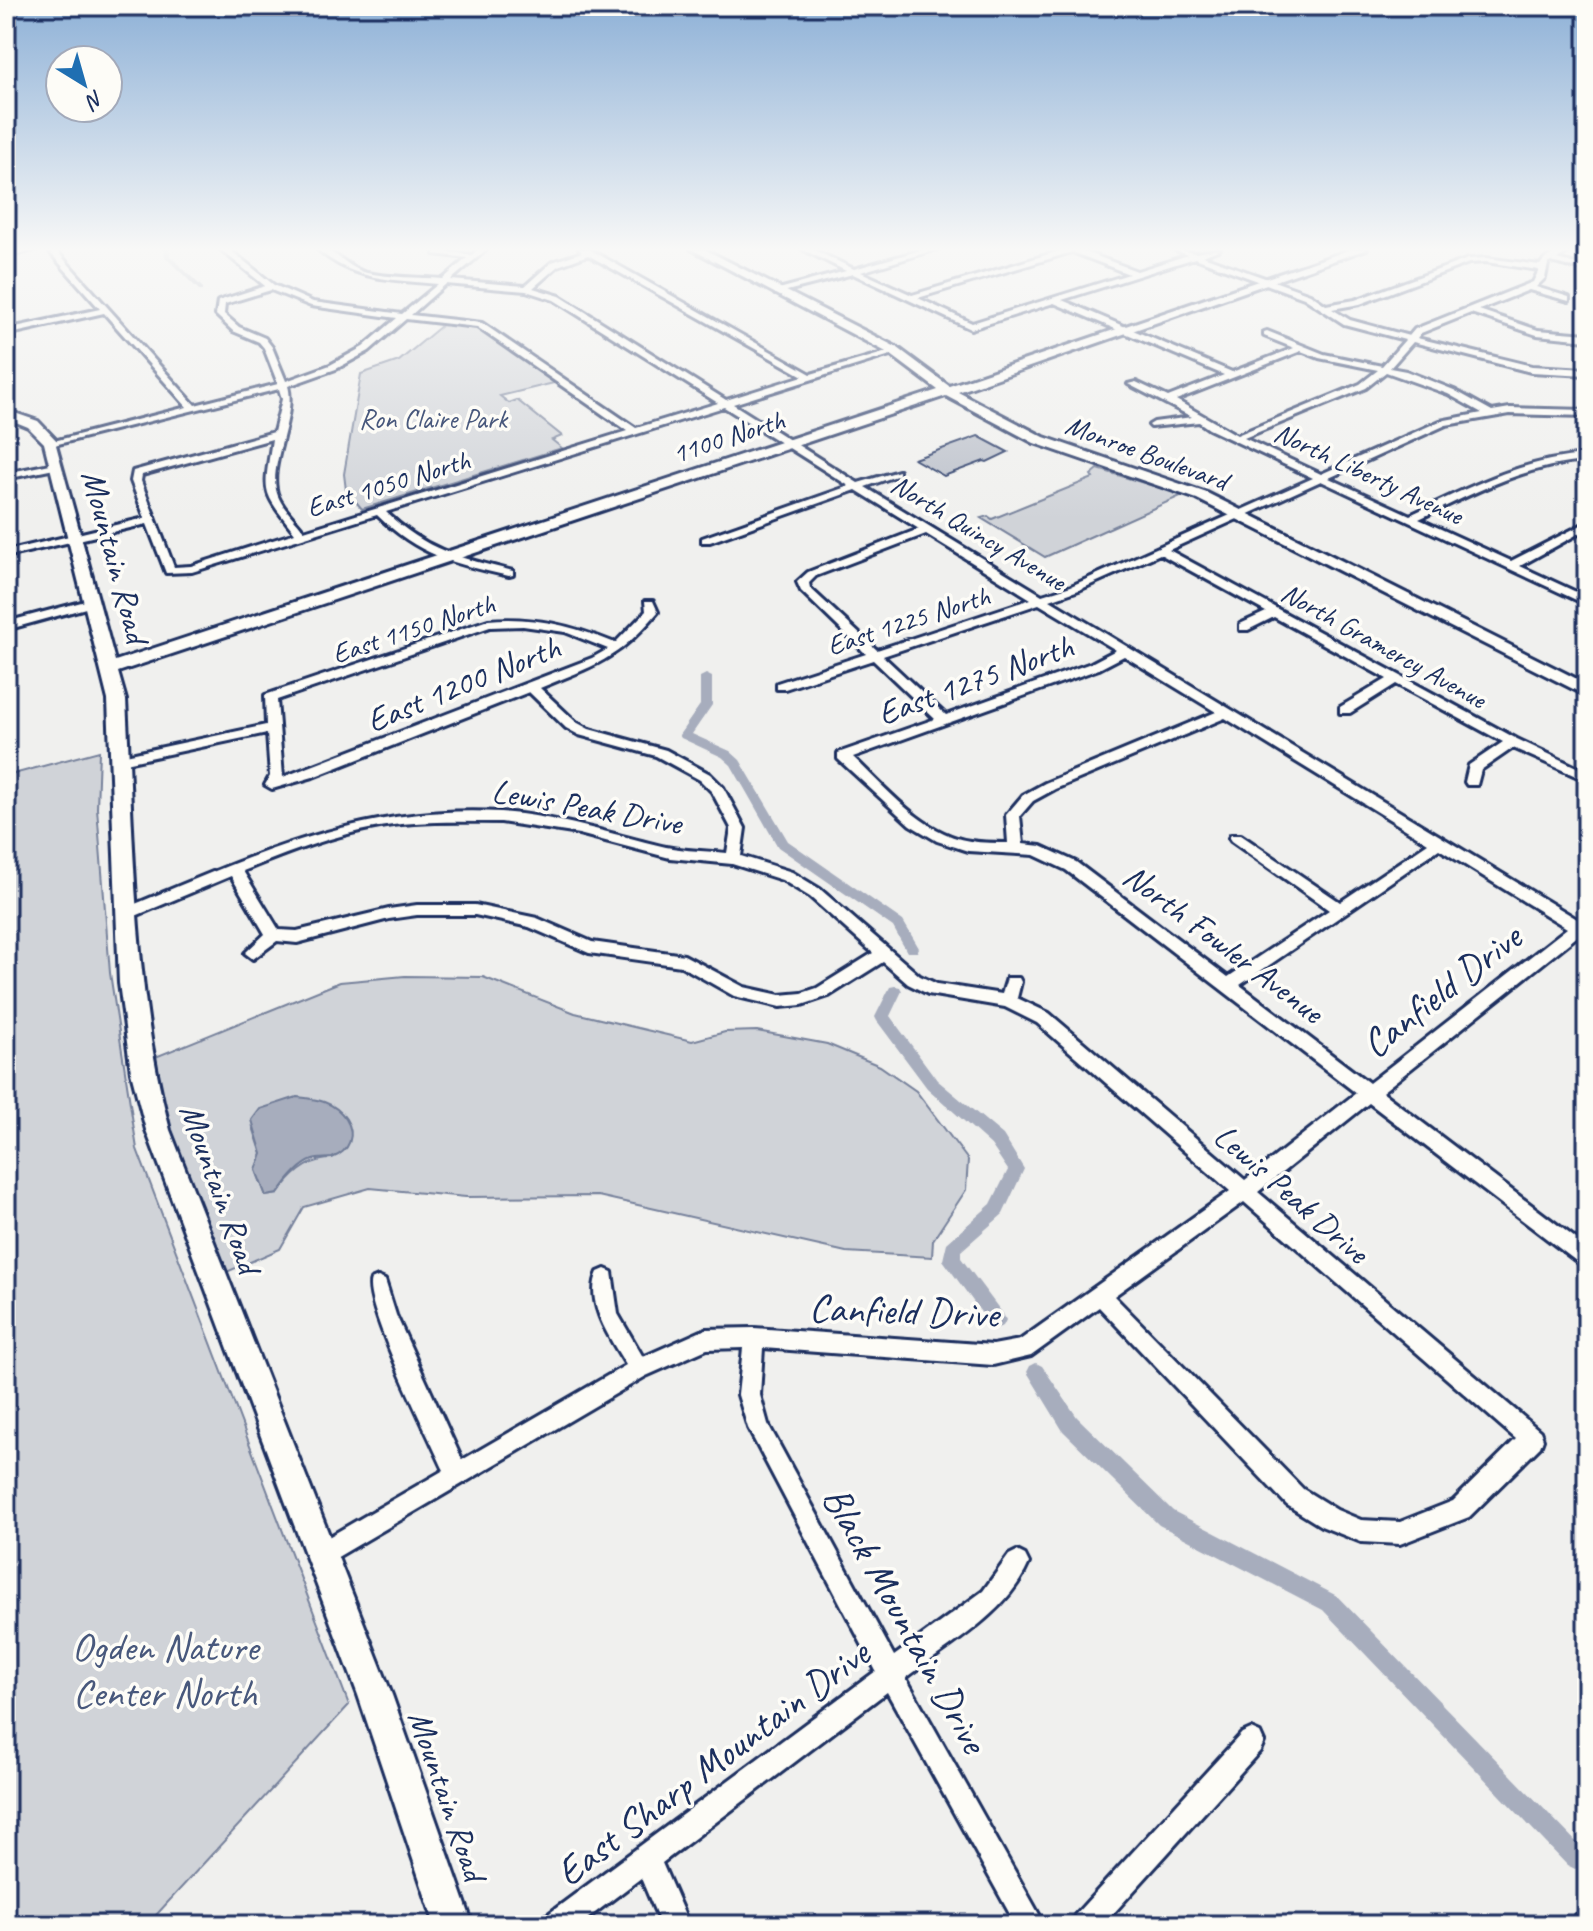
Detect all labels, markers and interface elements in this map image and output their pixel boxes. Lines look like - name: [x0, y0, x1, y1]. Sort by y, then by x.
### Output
- north arrow: [44, 44, 124, 124]
- text: N: [79, 84, 109, 116]
- park label: Ron Claire Park: [359, 401, 509, 436]
- street label: 1100 North: [668, 402, 789, 471]
- street label: Monroe Boulevard: [1061, 407, 1236, 499]
- street label: North Liberty Avenue: [1269, 414, 1470, 533]
- street label: East 1050 North: [302, 442, 474, 525]
- street label: Mountain Road: [72, 465, 160, 651]
- street label: North Quincy Avenue: [885, 466, 1074, 599]
- street label: North Gramercy Avenue: [1275, 575, 1494, 717]
- street label: East 1225 North: [823, 578, 994, 663]
- street label: East 1150 North: [328, 586, 499, 671]
- street label: East 1275 North: [872, 624, 1079, 735]
- street label: East 1200 North: [360, 625, 567, 742]
- street label: Lewis Peak Drive: [489, 769, 687, 845]
- street label: North Fowler Avenue: [1115, 854, 1334, 1034]
- street label: Canfield Drive: [1352, 911, 1534, 1069]
- street label: Mountain Road: [170, 1098, 273, 1283]
- street label: Lewis Peak Drive: [1205, 1114, 1380, 1274]
- street label: Canfield Drive: [808, 1283, 1003, 1339]
- street label: Black Mountain Drive: [811, 1477, 1000, 1764]
- park label: Ogden Nature Center North: [72, 1622, 261, 1718]
- street label: East Sharp Mountain Drive: [546, 1627, 882, 1897]
- street label: Mountain Road: [398, 1705, 498, 1890]

